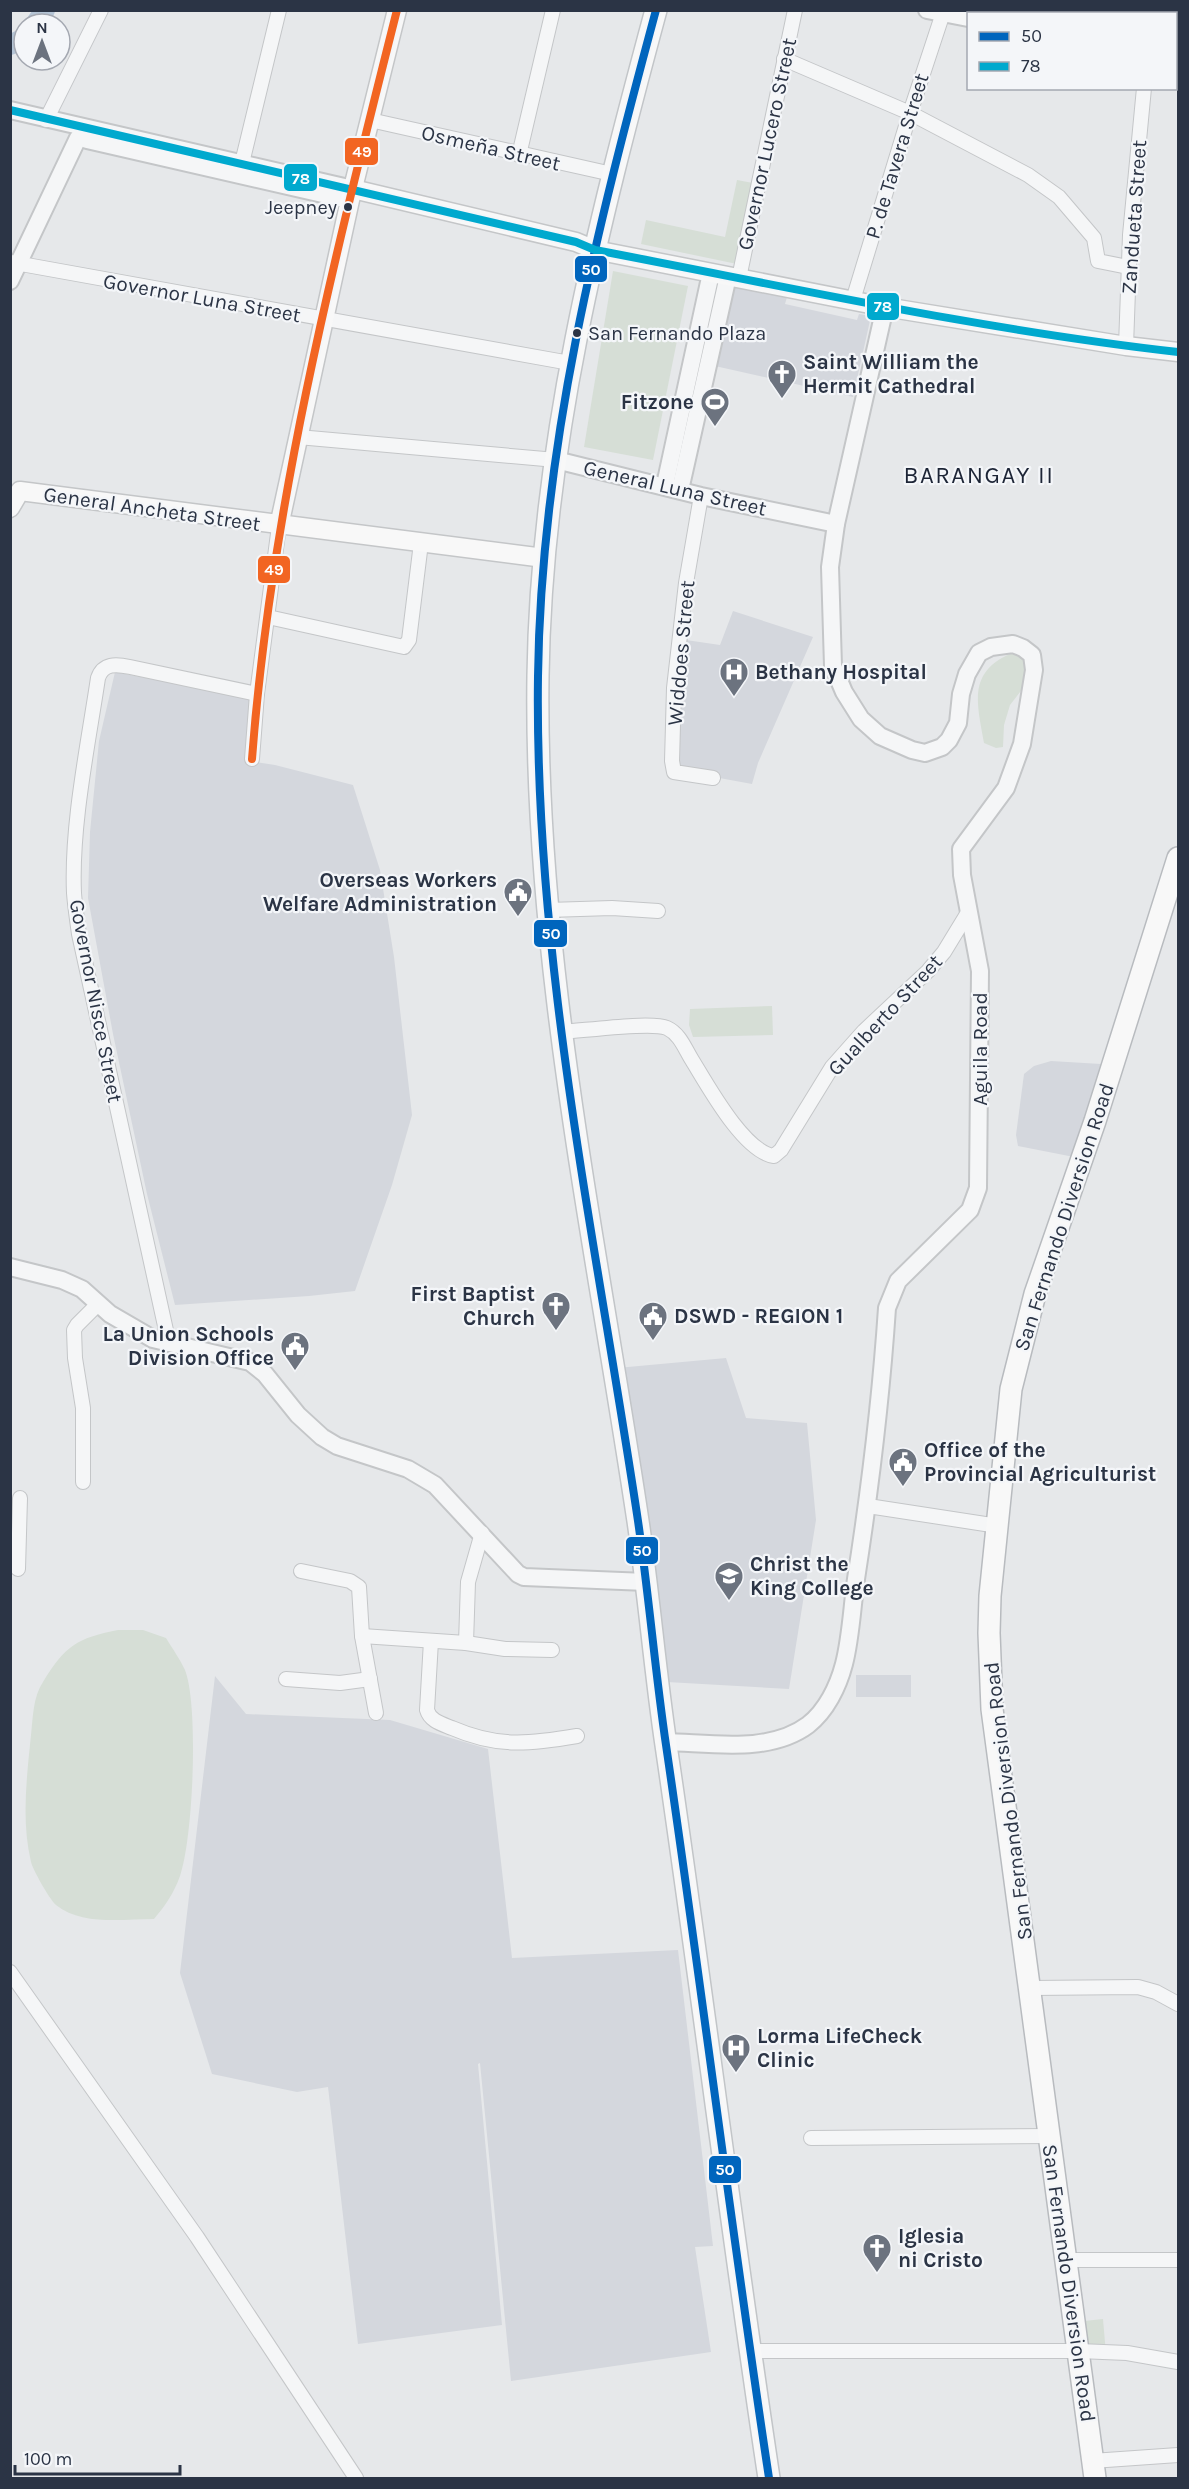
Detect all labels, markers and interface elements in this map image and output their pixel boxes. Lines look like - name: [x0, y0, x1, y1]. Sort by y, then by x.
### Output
- north arrow: [12, 12, 72, 72]
- legend: [967, 12, 1177, 90]
- text: N: [36, 18, 48, 37]
- text: 50: [1021, 25, 1042, 47]
- street label: Governor Lucero Street: [733, 36, 801, 252]
- text: 78: [1021, 55, 1041, 77]
- street label: P. de Tavera Street: [860, 70, 934, 242]
- street label: Osmeña Street: [419, 120, 563, 176]
- line badge: 49: [344, 137, 379, 166]
- street label: Zandueta Street: [1117, 139, 1151, 295]
- text: 49: [352, 142, 372, 161]
- line badge: 78: [283, 163, 318, 192]
- text: 78: [292, 169, 310, 188]
- place label: Jeepney: [265, 196, 337, 219]
- marker: Jeepney: [342, 201, 354, 213]
- line badge: 50: [574, 255, 608, 283]
- text: 50: [581, 260, 601, 279]
- street label: Governor Luna Street: [101, 269, 303, 327]
- line badge: 78: [866, 292, 900, 321]
- text: 78: [874, 297, 892, 316]
- place label: San Fernando Plaza: [588, 322, 766, 345]
- marker: San Fernando Plaza: [571, 327, 583, 339]
- place label: Saint William the Hermit Cathedral: [803, 350, 979, 398]
- church icon: Saint William the Hermit Cathedral: [766, 358, 798, 400]
- sports icon: Fitzone: [699, 386, 731, 428]
- place label: Fitzone: [621, 390, 694, 414]
- street label: General Luna Street: [581, 455, 769, 521]
- district label: BARANGAY II: [903, 461, 1055, 489]
- street label: General Ancheta Street: [42, 482, 262, 536]
- line badge: 49: [257, 555, 291, 584]
- text: 49: [264, 560, 284, 579]
- street label: Widdoes Street: [663, 579, 699, 727]
- hospital icon: Bethany Hospital: [718, 656, 750, 698]
- place label: Bethany Hospital: [755, 660, 927, 684]
- place label: Overseas Workers Welfare Administration: [263, 868, 497, 916]
- public building icon: Overseas Workers Welfare Administration: [502, 876, 534, 918]
- street label: Governor Nisce Street: [65, 897, 128, 1105]
- line badge: 50: [533, 919, 568, 948]
- text: 50: [541, 924, 561, 943]
- street label: Gualberto Street: [823, 950, 947, 1080]
- street label: Aguila Road: [968, 992, 992, 1106]
- street label: San Fernando Diversion Road: [1009, 1080, 1119, 1354]
- place label: First Baptist Church: [410, 1282, 535, 1330]
- church icon: First Baptist Church: [540, 1290, 572, 1332]
- public building icon: DSWD - REGION 1: [637, 1300, 669, 1342]
- place label: DSWD - REGION 1: [674, 1304, 843, 1328]
- place label: La Union Schools Division Office: [102, 1322, 274, 1370]
- public building icon: La Union Schools Division Office: [279, 1330, 311, 1372]
- place label: Office of the Provincial Agriculturist: [924, 1438, 1156, 1486]
- public building icon: Office of the Provincial Agriculturist: [887, 1446, 919, 1488]
- line badge: 50: [625, 1536, 659, 1565]
- text: 50: [632, 1541, 652, 1560]
- place label: Christ the King College: [750, 1552, 874, 1600]
- school or university icon: Christ the King College: [713, 1560, 745, 1602]
- street label: San Fernando Diversion Road: [979, 1660, 1037, 1942]
- place label: Lorma LifeCheck Clinic: [757, 2024, 923, 2072]
- hospital icon: Lorma LifeCheck Clinic: [720, 2032, 752, 2074]
- street label: San Fernando Diversion Road: [1038, 2143, 1100, 2423]
- line badge: 50: [708, 2155, 742, 2184]
- text: 50: [715, 2160, 735, 2179]
- place label: Iglesia ni Cristo: [898, 2224, 983, 2272]
- church icon: Iglesia ni Cristo: [861, 2232, 893, 2274]
- scale bar: [15, 2438, 180, 2476]
- text: 100 m: [24, 2448, 72, 2470]

